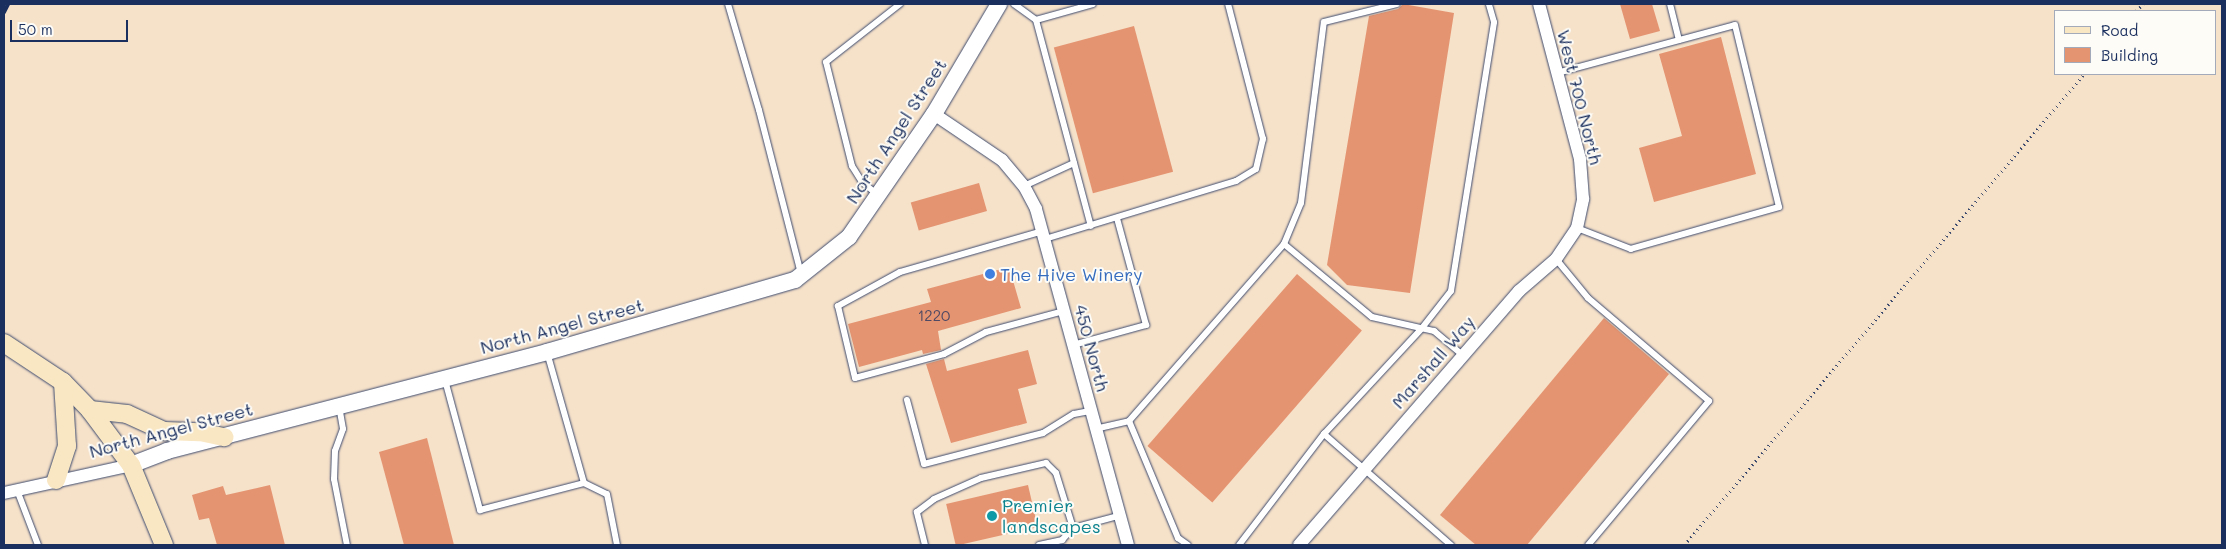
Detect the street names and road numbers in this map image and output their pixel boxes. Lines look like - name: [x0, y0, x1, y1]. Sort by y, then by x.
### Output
- street label: West 700 North: [1553, 27, 1607, 167]
- street label: North Angel Street: [841, 54, 951, 208]
- street label: North Angel Street: [478, 294, 646, 358]
- street label: 450 North: [1070, 302, 1114, 394]
- street label: Marshall Way: [1387, 311, 1479, 413]
- street label: North Angel Street: [87, 398, 255, 462]

